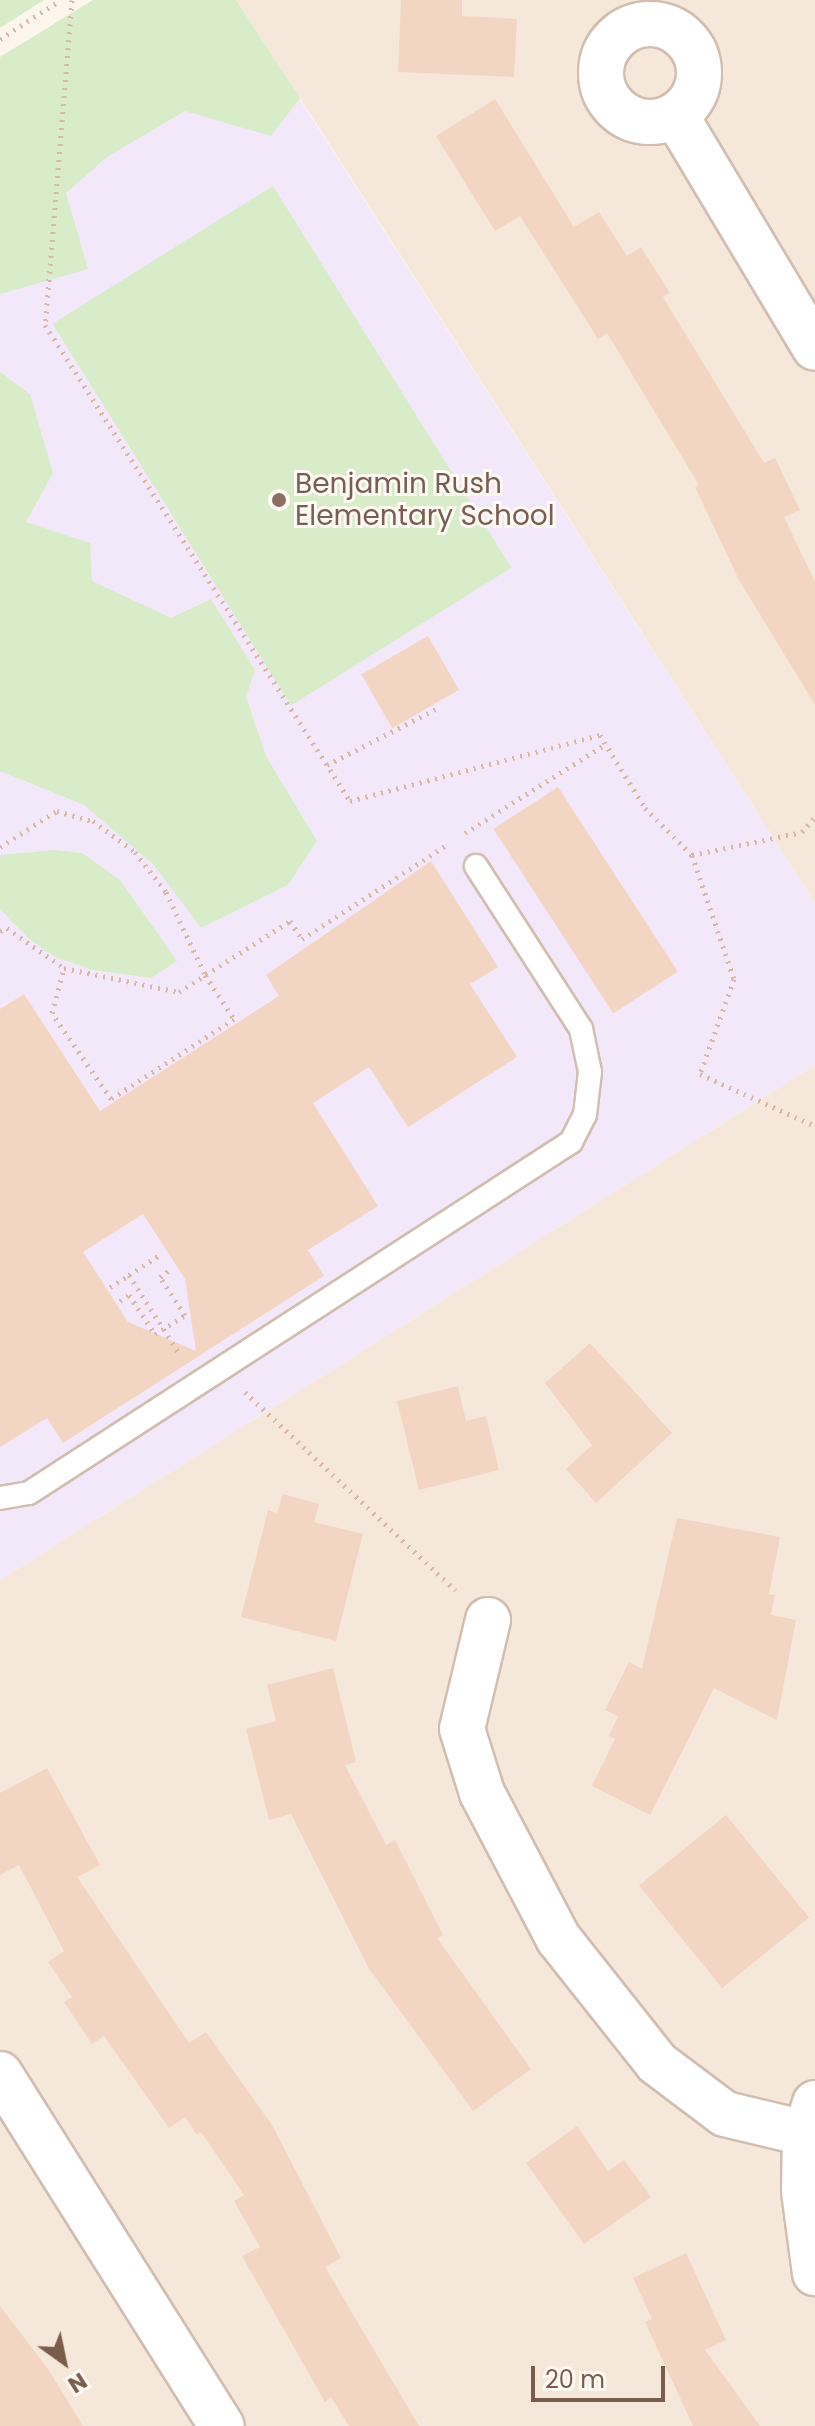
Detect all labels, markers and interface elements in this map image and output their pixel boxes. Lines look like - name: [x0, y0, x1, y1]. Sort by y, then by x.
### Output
- place label: Benjamin Rush Elementary School: [295, 467, 555, 533]
- marker: Benjamin Rush Elementary School: [270, 491, 288, 509]
- north arrow: [24, 2322, 104, 2402]
- scale bar: [535, 2350, 669, 2400]
- text: 20 m: [545, 2363, 605, 2396]
- text: N: [62, 2365, 93, 2400]

